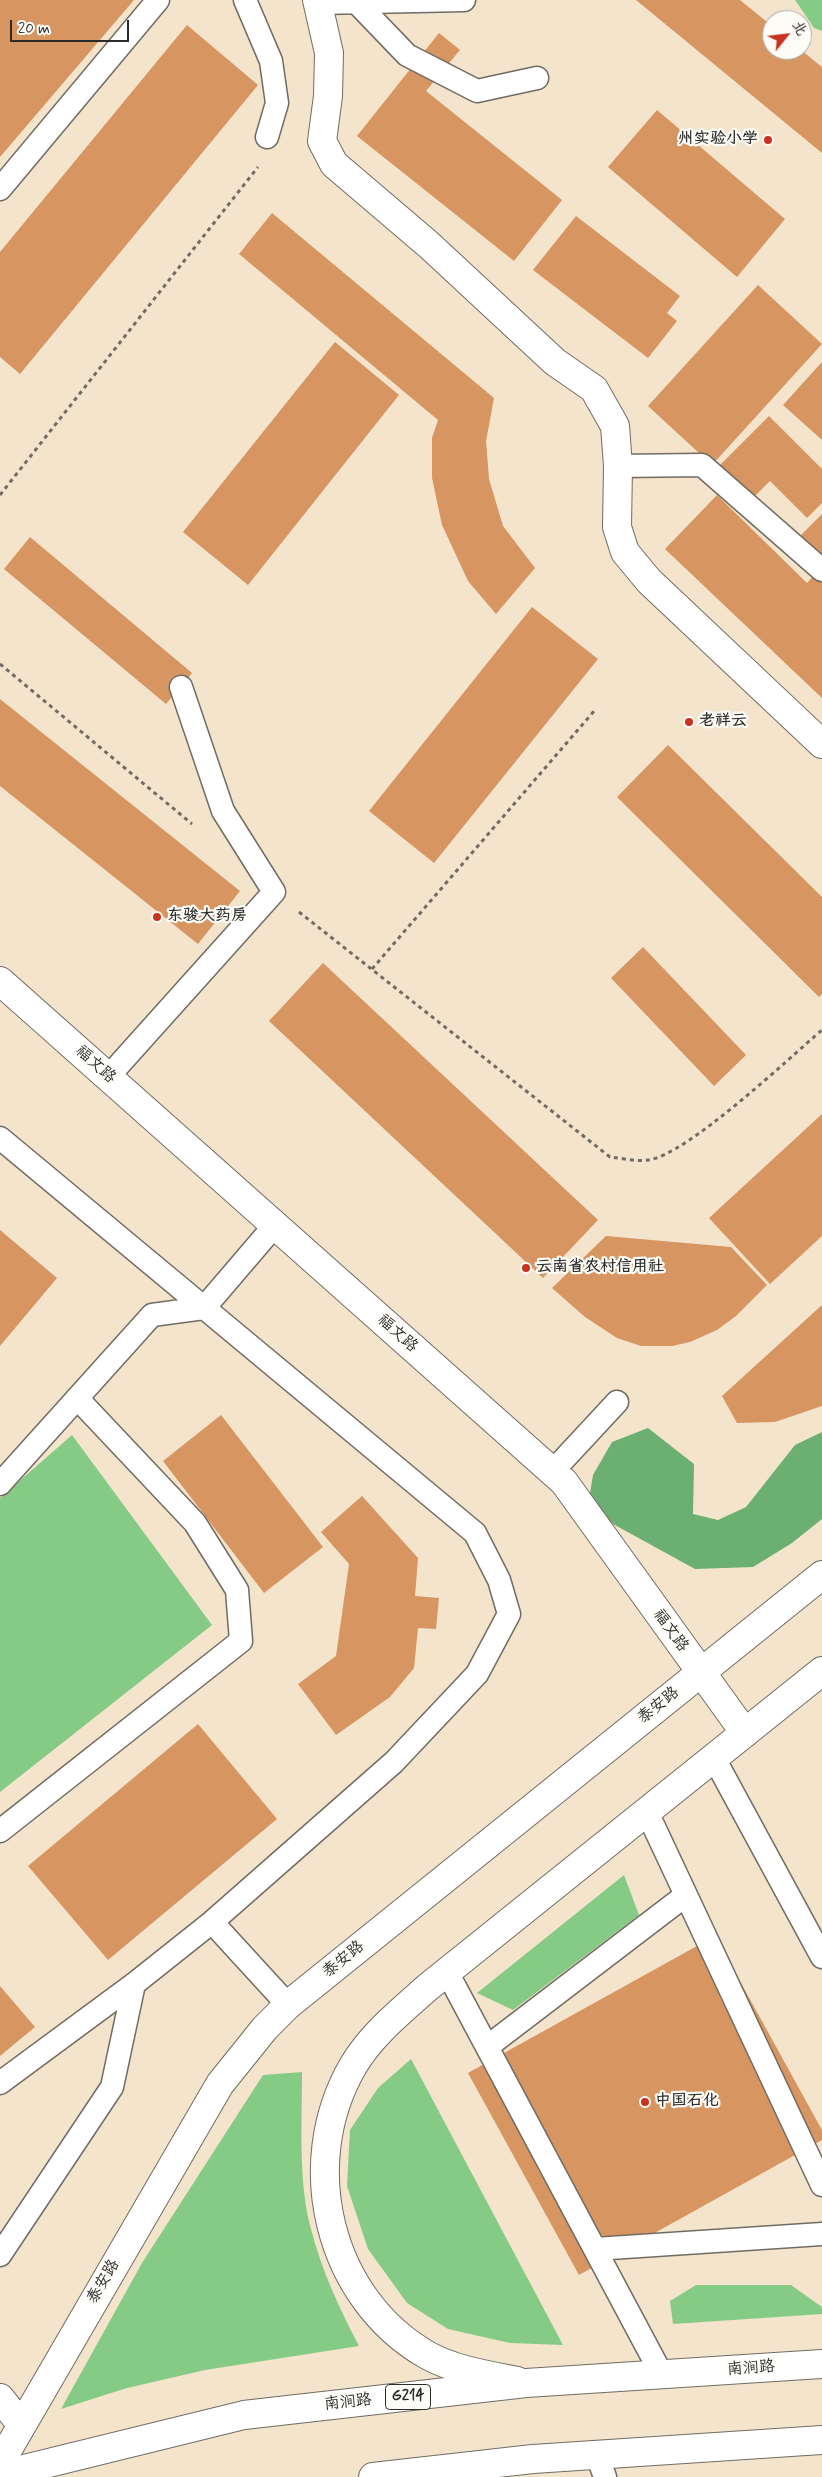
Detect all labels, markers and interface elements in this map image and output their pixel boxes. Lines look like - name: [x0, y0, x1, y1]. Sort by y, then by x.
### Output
- scale bar: [12, 10, 131, 42]
- north arrow: [762, 10, 812, 60]
- text: 北: [788, 18, 811, 39]
- text: 20 m: [18, 19, 50, 39]
- place label: 州实验小学: [678, 130, 758, 150]
- marker: 州实验小学: [762, 134, 774, 146]
- place label: 老祥云: [699, 712, 747, 732]
- marker: 老祥云: [683, 716, 695, 728]
- place label: 东骏大药房: [167, 907, 247, 927]
- marker: 东骏大药房: [151, 911, 163, 923]
- street label: 福文路: [71, 1042, 119, 1088]
- place label: 云南省农村信用社: [536, 1258, 664, 1278]
- marker: 云南省农村信用社: [520, 1262, 532, 1274]
- street label: 福文路: [373, 1311, 421, 1357]
- street label: 福文路: [648, 1606, 692, 1656]
- street label: 泰安路: [634, 1683, 684, 1729]
- street label: 泰安路: [319, 1937, 369, 1983]
- place label: 中国石化: [655, 2092, 719, 2112]
- marker: 中国石化: [639, 2096, 651, 2108]
- street label: 泰安路: [84, 2256, 124, 2308]
- street label: 南涧路: [726, 2358, 776, 2380]
- road number: G214: [386, 2384, 430, 2410]
- street label: 南涧路: [323, 2391, 373, 2415]

